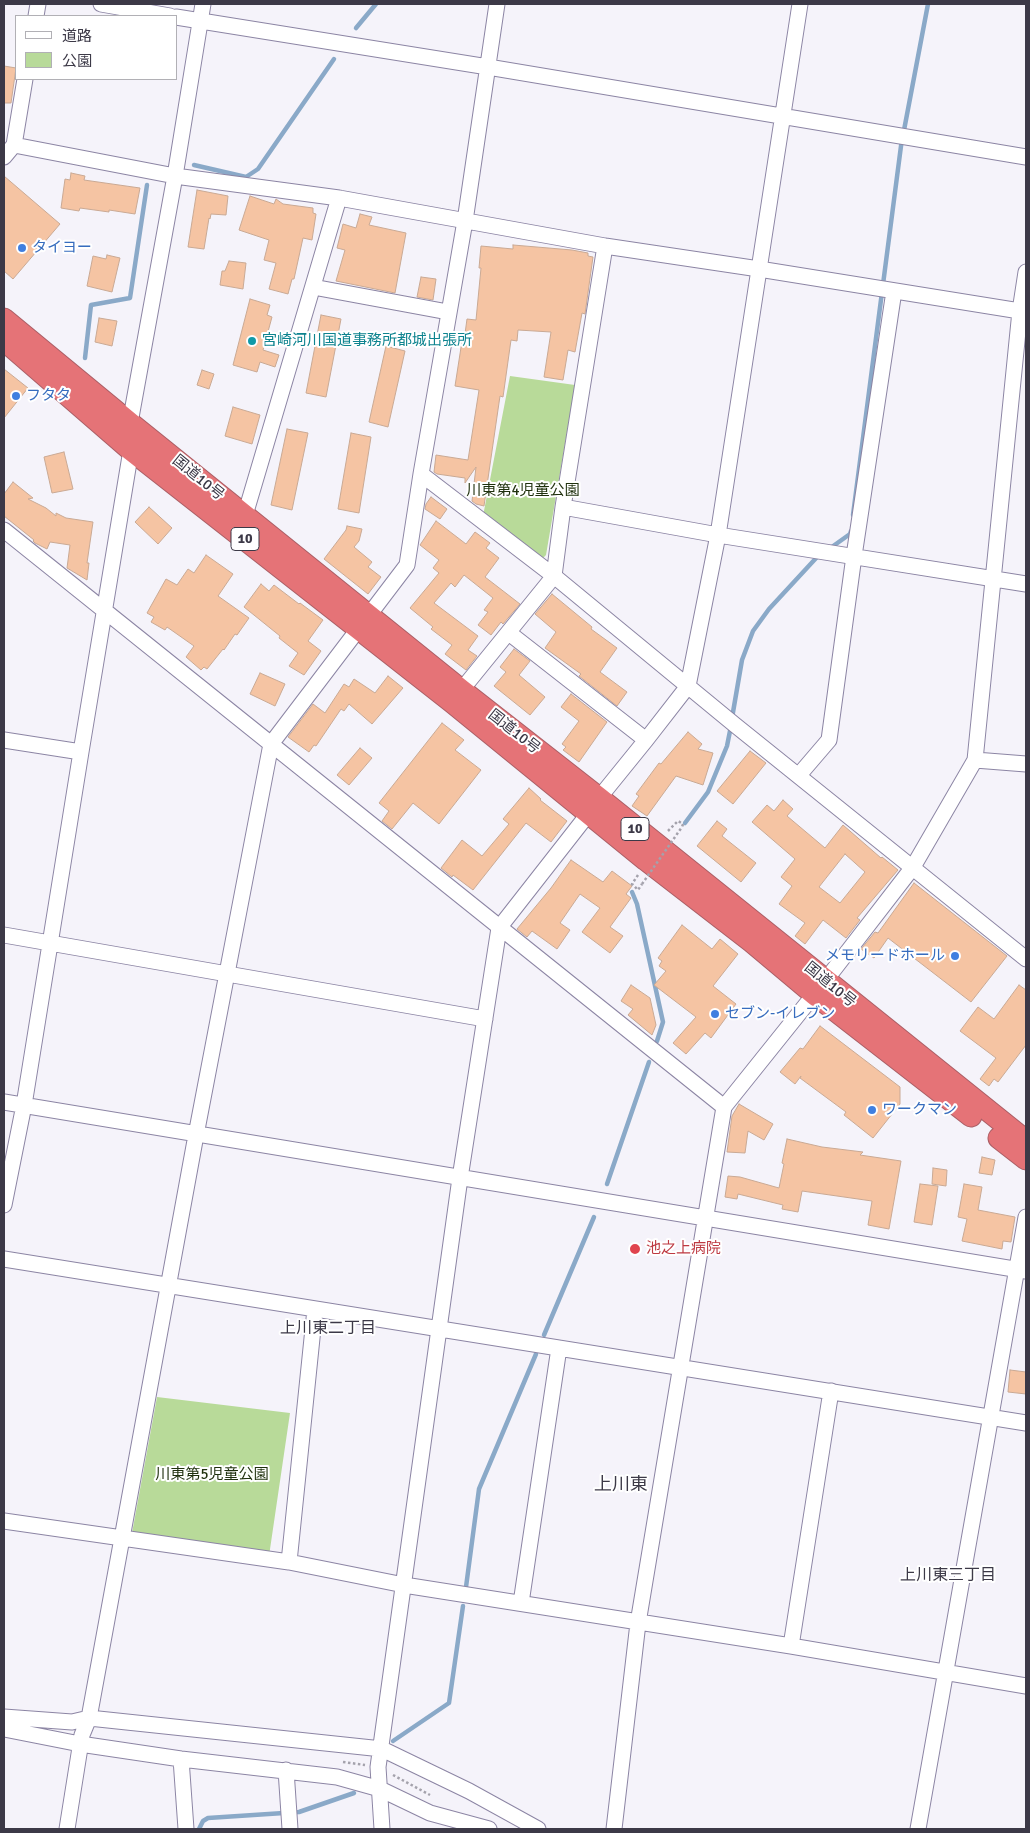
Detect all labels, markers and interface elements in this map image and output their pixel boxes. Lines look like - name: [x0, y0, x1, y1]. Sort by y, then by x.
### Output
- legend: [15, 15, 178, 80]
- text: 道路: [62, 27, 92, 45]
- text: 公園: [62, 52, 92, 70]
- place label: タイヨー: [32, 239, 92, 257]
- marker: タイヨー: [16, 242, 28, 254]
- place label: 宮崎河川国道事務所都城出張所: [262, 332, 472, 350]
- marker: 宮崎河川国道事務所都城出張所: [246, 335, 258, 347]
- place label: フタタ: [26, 387, 71, 405]
- marker: フタタ: [10, 390, 22, 402]
- street label: 国道10号: [169, 452, 227, 504]
- park label: 川東第4児童公園: [466, 482, 580, 500]
- road number: 10: [231, 528, 259, 550]
- street label: 国道10号: [484, 706, 544, 758]
- road number: 10: [621, 818, 649, 841]
- place label: メモリードホール: [825, 947, 945, 965]
- marker: メモリードホール: [949, 950, 961, 962]
- street label: 国道10号: [801, 959, 859, 1011]
- place label: セブン-イレブン: [725, 1005, 835, 1023]
- marker: セブン-イレブン: [709, 1008, 721, 1020]
- place label: ワークマン: [882, 1101, 957, 1119]
- marker: ワークマン: [866, 1104, 878, 1116]
- place label: 池之上病院: [646, 1240, 721, 1258]
- marker: 池之上病院: [628, 1242, 642, 1256]
- district label: 上川東二丁目: [280, 1319, 376, 1339]
- park label: 川東第5児童公園: [155, 1466, 269, 1484]
- district label: 上川東: [594, 1474, 648, 1496]
- district label: 上川東三丁目: [900, 1566, 996, 1586]

